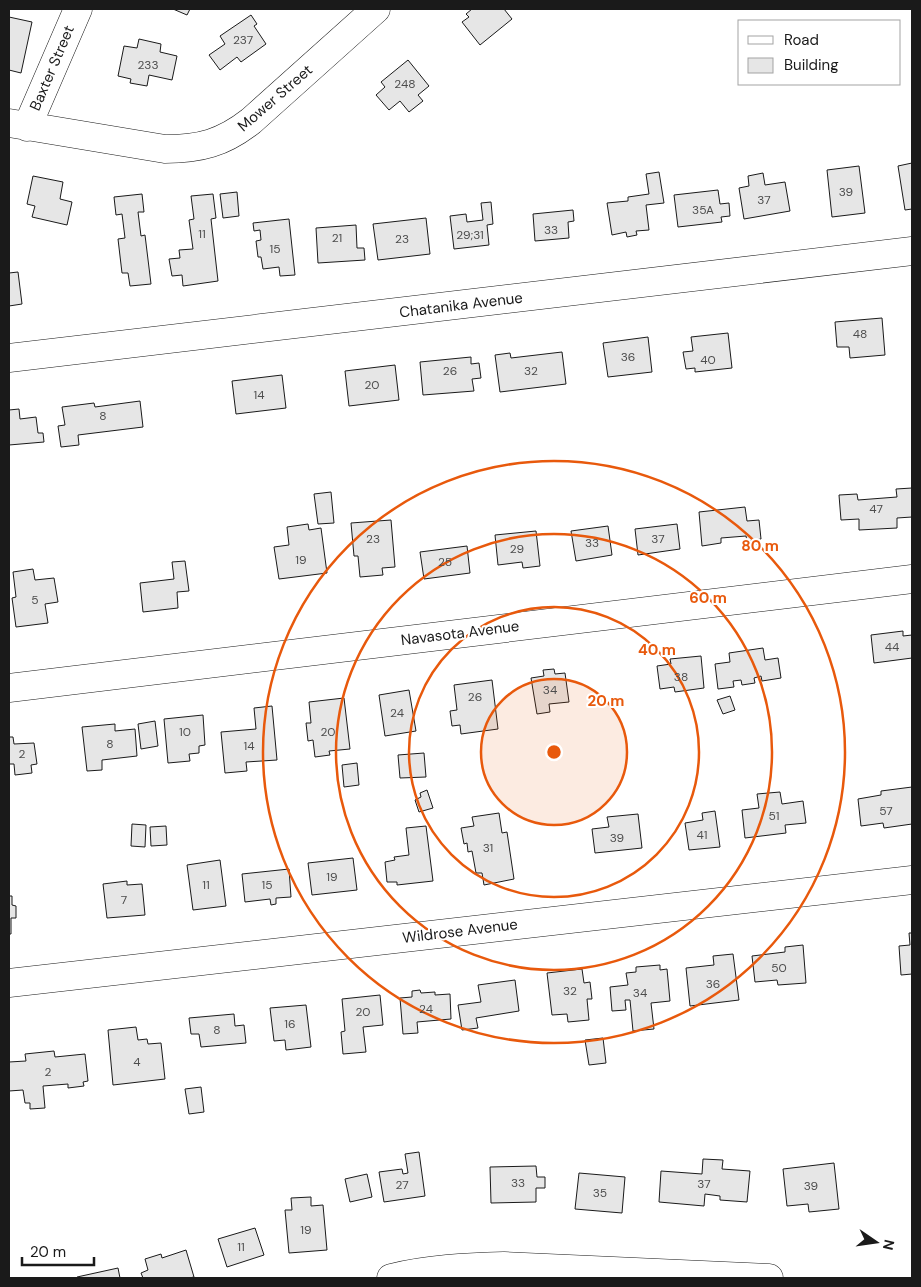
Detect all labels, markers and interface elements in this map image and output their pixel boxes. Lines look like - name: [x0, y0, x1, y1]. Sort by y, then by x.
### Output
- legend: [738, 20, 901, 85]
- street label: Baxter Street: [25, 22, 79, 114]
- text: Road: [784, 30, 819, 50]
- house number: 237: [233, 32, 253, 48]
- text: Building: [784, 55, 839, 75]
- house number: 233: [137, 57, 159, 73]
- street label: Mower Street: [233, 60, 317, 136]
- house number: 248: [394, 76, 416, 92]
- house number: 39: [839, 184, 853, 200]
- house number: 37: [757, 192, 771, 208]
- house number: 35A: [692, 202, 714, 218]
- house number: 33: [544, 222, 558, 238]
- house number: 11: [198, 226, 206, 242]
- house number: 29;31: [456, 227, 484, 243]
- house number: 21: [332, 230, 342, 246]
- house number: 23: [395, 231, 409, 247]
- house number: 15: [269, 241, 281, 257]
- street label: Chatanika Avenue: [398, 288, 524, 322]
- house number: 48: [853, 326, 867, 342]
- house number: 36: [621, 349, 635, 365]
- house number: 40: [700, 352, 716, 368]
- house number: 26: [443, 363, 457, 379]
- house number: 32: [524, 363, 538, 379]
- house number: 20: [364, 377, 380, 393]
- house number: 14: [253, 387, 265, 403]
- house number: 8: [99, 408, 107, 424]
- house number: 47: [869, 501, 883, 517]
- house number: 23: [366, 531, 380, 547]
- house number: 37: [651, 531, 665, 547]
- house number: 33: [585, 535, 599, 551]
- text: 80 m: [741, 536, 779, 556]
- house number: 29: [510, 541, 524, 557]
- house number: 19: [295, 552, 307, 568]
- house number: 25: [438, 554, 452, 570]
- text: 60 m: [689, 588, 727, 608]
- house number: 5: [31, 592, 39, 608]
- street label: Navasota Avenue: [400, 616, 520, 650]
- house number: 44: [885, 639, 899, 655]
- text: 40 m: [638, 640, 676, 660]
- house number: 38: [674, 669, 688, 685]
- house number: 34: [543, 682, 557, 698]
- house number: 26: [468, 689, 482, 705]
- text: 20 m: [588, 691, 624, 711]
- house number: 24: [390, 705, 404, 721]
- house number: 10: [179, 724, 191, 740]
- house number: 20: [320, 724, 336, 740]
- house number: 8: [106, 736, 114, 752]
- house number: 14: [243, 738, 255, 754]
- centre of rings: [545, 743, 563, 761]
- house number: 2: [19, 746, 26, 762]
- house number: 57: [879, 803, 893, 819]
- house number: 51: [768, 808, 780, 824]
- house number: 41: [696, 827, 708, 843]
- house number: 39: [610, 830, 624, 846]
- house number: 31: [483, 840, 493, 856]
- house number: 19: [326, 869, 338, 885]
- house number: 11: [202, 877, 210, 893]
- house number: 15: [261, 877, 273, 893]
- house number: 7: [121, 892, 127, 908]
- street label: Wildrose Avenue: [401, 914, 519, 948]
- house number: 50: [771, 960, 787, 976]
- house number: 36: [706, 976, 720, 992]
- house number: 32: [563, 983, 577, 999]
- house number: 34: [633, 985, 647, 1001]
- house number: 24: [419, 1001, 433, 1017]
- house number: 20: [355, 1004, 371, 1020]
- house number: 16: [284, 1016, 296, 1032]
- house number: 8: [213, 1022, 221, 1038]
- house number: 4: [133, 1054, 141, 1070]
- house number: 2: [45, 1064, 52, 1080]
- house number: 33: [511, 1175, 525, 1191]
- house number: 37: [697, 1176, 711, 1192]
- house number: 27: [395, 1177, 409, 1193]
- house number: 39: [804, 1178, 818, 1194]
- house number: 35: [593, 1185, 607, 1201]
- north arrow: [851, 1217, 901, 1267]
- house number: 19: [300, 1222, 312, 1238]
- scale bar: [22, 1234, 95, 1266]
- text: N: [879, 1238, 899, 1252]
- house number: 11: [237, 1239, 245, 1255]
- text: 20 m: [30, 1242, 66, 1262]

